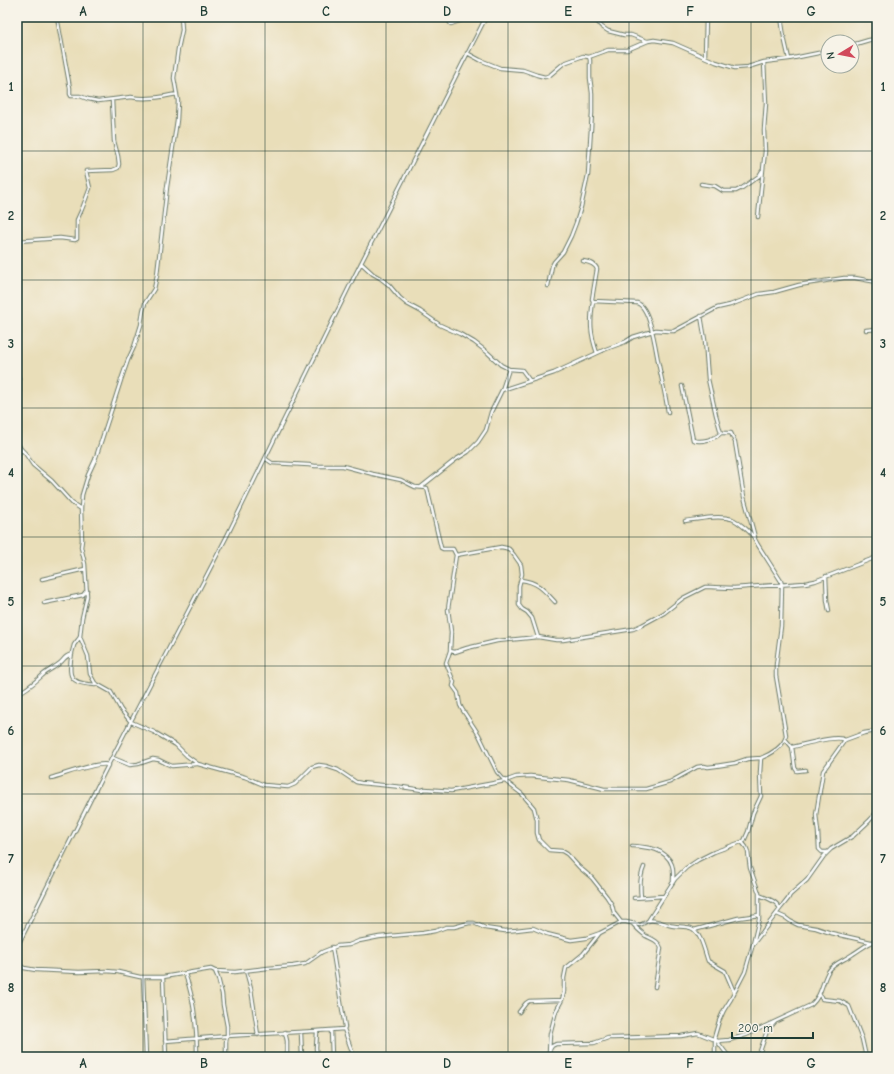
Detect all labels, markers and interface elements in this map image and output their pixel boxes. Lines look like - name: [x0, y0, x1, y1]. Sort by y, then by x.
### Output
- text: A: [79, 4, 87, 19]
- text: B: [200, 4, 208, 19]
- text: C: [322, 4, 330, 19]
- text: D: [443, 4, 451, 19]
- text: E: [564, 4, 572, 19]
- text: F: [686, 4, 694, 19]
- text: G: [806, 4, 816, 19]
- north arrow: [820, 34, 860, 74]
- text: N: [824, 51, 838, 60]
- text: 1: [8, 79, 14, 94]
- text: 1: [880, 79, 886, 94]
- text: 2: [8, 208, 14, 223]
- text: 2: [880, 208, 886, 223]
- text: 3: [8, 336, 14, 351]
- text: 3: [880, 336, 886, 351]
- text: 4: [8, 465, 14, 480]
- text: 4: [880, 465, 886, 480]
- text: 5: [8, 594, 15, 609]
- text: 5: [880, 594, 887, 609]
- text: 6: [8, 723, 15, 738]
- text: 6: [880, 723, 887, 738]
- text: 7: [8, 851, 14, 866]
- text: 7: [880, 851, 886, 866]
- text: 8: [8, 980, 14, 995]
- text: 8: [880, 980, 886, 995]
- scale bar: [732, 1014, 813, 1040]
- text: 200 m: [738, 1021, 773, 1035]
- text: A: [79, 1056, 87, 1071]
- text: B: [200, 1056, 208, 1071]
- text: C: [322, 1056, 330, 1071]
- text: D: [443, 1056, 451, 1071]
- text: E: [564, 1056, 572, 1071]
- text: F: [686, 1056, 694, 1071]
- text: G: [806, 1056, 816, 1071]

